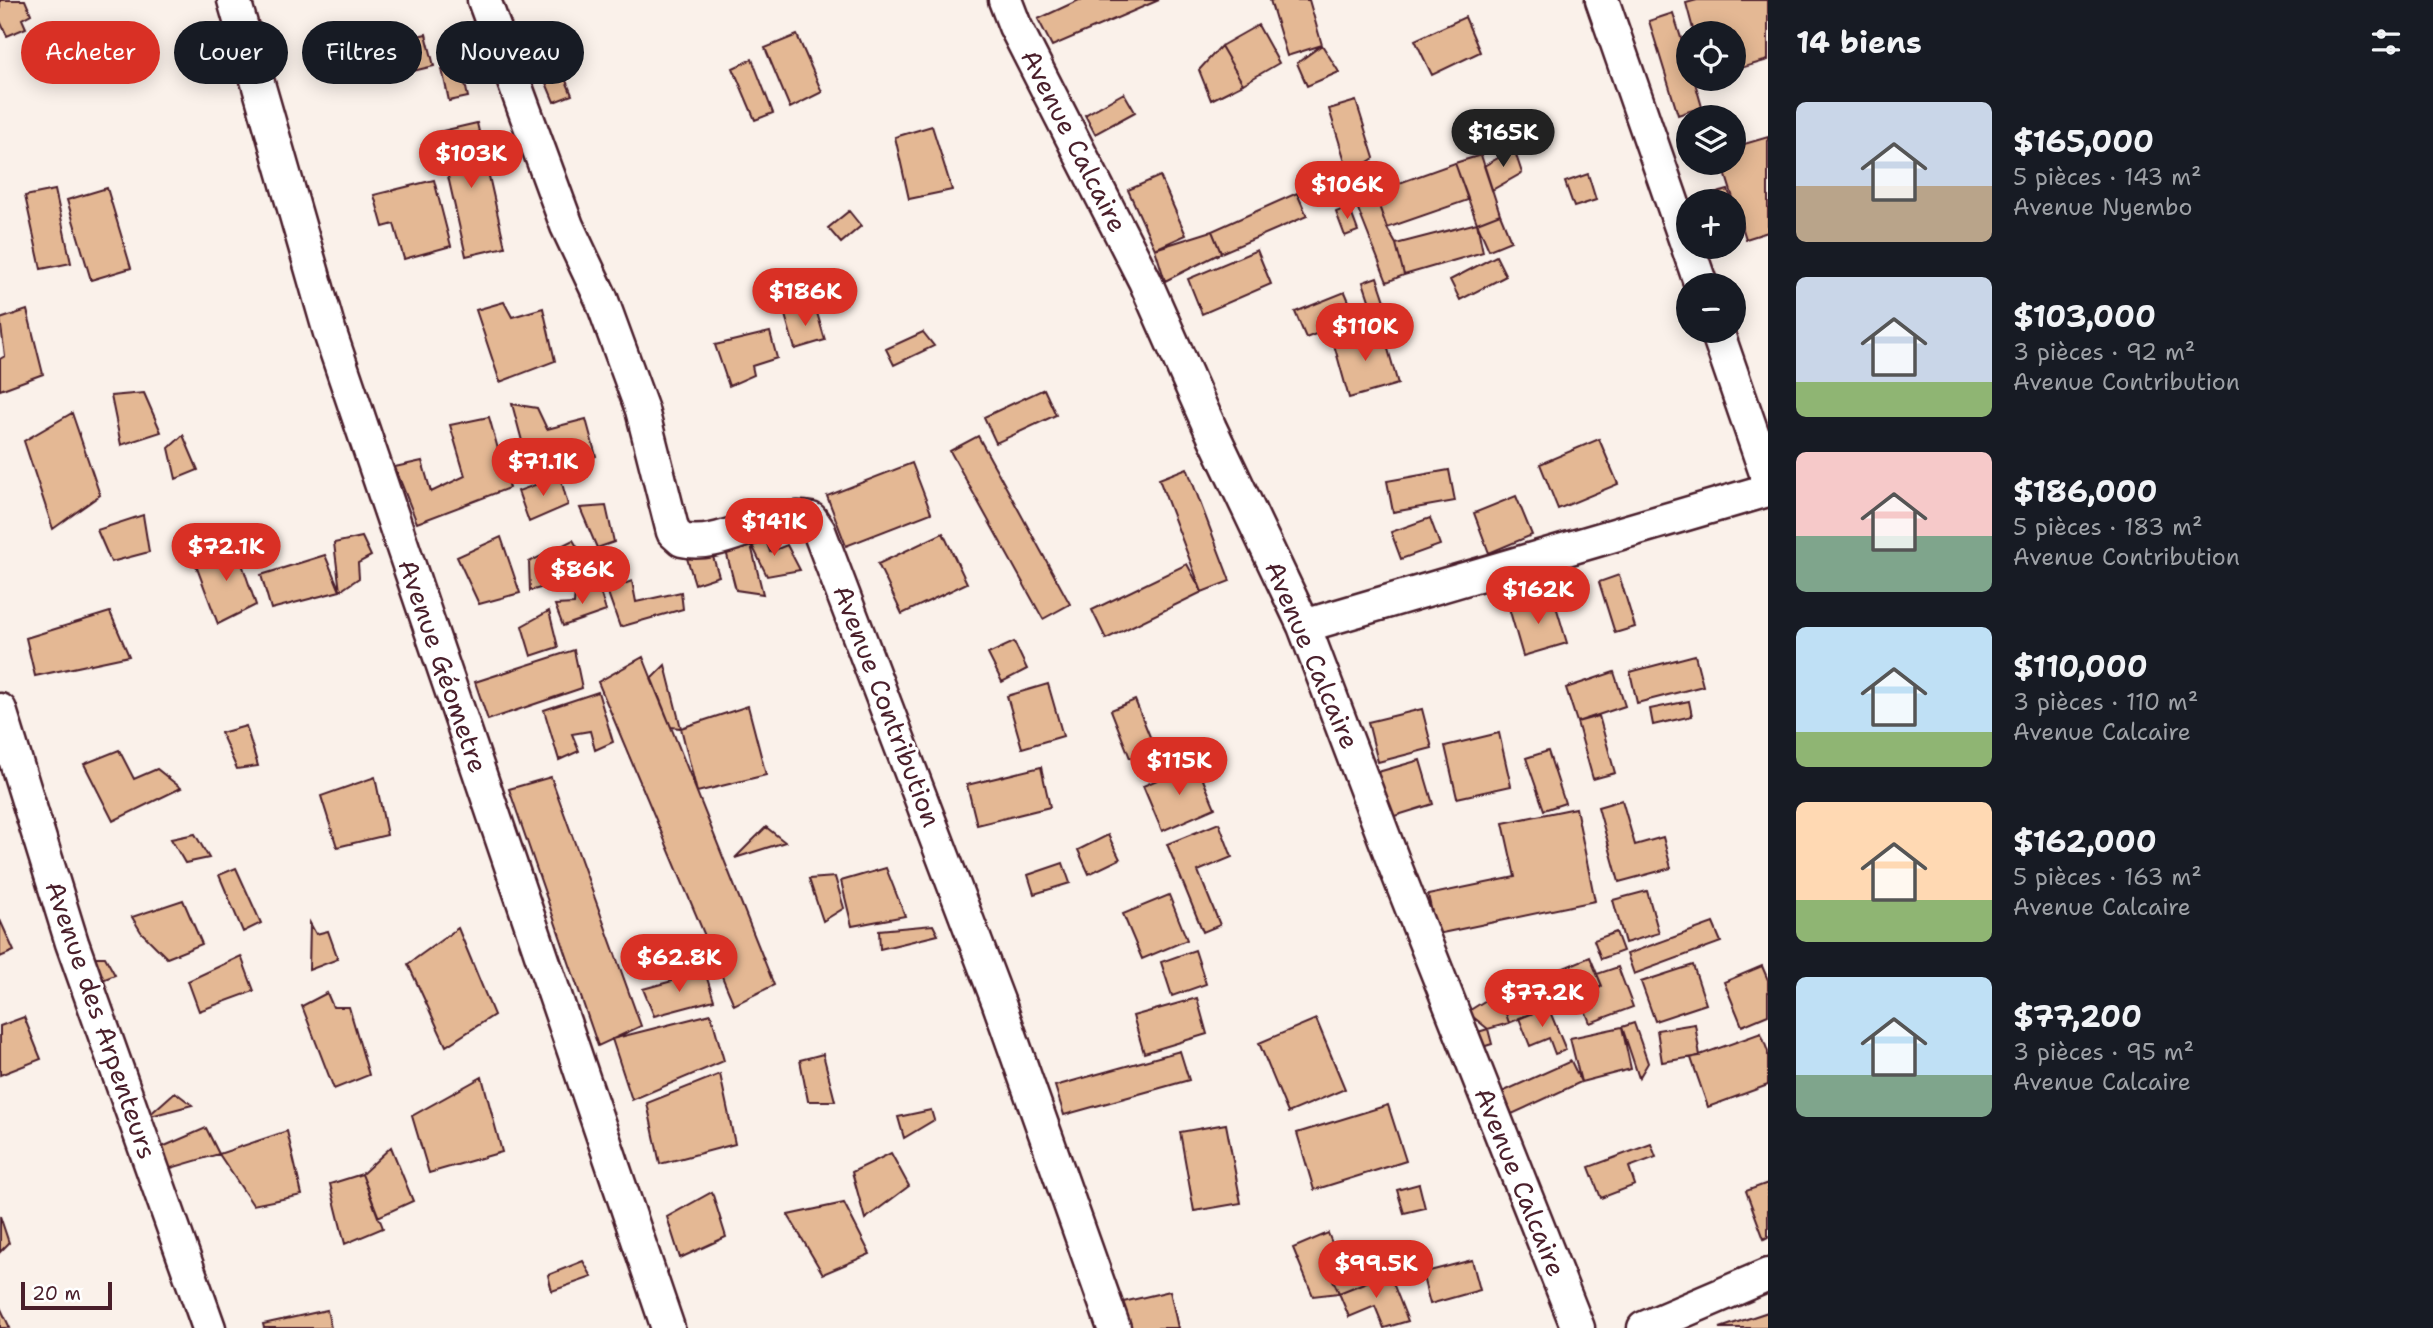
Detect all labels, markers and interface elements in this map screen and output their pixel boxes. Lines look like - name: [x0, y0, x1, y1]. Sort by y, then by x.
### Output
- chip: Acheter: [21, 21, 160, 84]
- chip: Louer: [174, 21, 288, 84]
- chip: Filtres: [302, 21, 422, 84]
- chip: Nouveau: [436, 21, 584, 84]
- map controls: [1676, 21, 1746, 343]
- button: locate: [1676, 21, 1746, 91]
- text: 14 biens: [1796, 22, 1922, 63]
- icon: filters: [2367, 23, 2405, 61]
- street label: Avenue Calcaire: [1013, 43, 1136, 238]
- button: layers: [1676, 105, 1746, 175]
- pin: $165K: [1454, 110, 1552, 169]
- text: $165K: [1468, 117, 1538, 147]
- text: $165,000: [2013, 121, 2154, 162]
- pin: $103K: [422, 130, 520, 190]
- icon: home: [1852, 130, 1936, 214]
- text: $103K: [435, 138, 507, 168]
- pin: $106K: [1298, 162, 1396, 221]
- text: 5 pièces · 143 m²: [2013, 162, 2202, 192]
- text: $106K: [1311, 169, 1383, 199]
- button: +: [1676, 189, 1746, 259]
- text: Avenue Nyembo: [2013, 192, 2193, 222]
- pin: $186K: [756, 268, 854, 328]
- button: −: [1676, 273, 1746, 343]
- text: $186K: [768, 276, 842, 306]
- text: $103,000: [2013, 296, 2156, 337]
- pin: $110K: [1316, 304, 1414, 363]
- icon: home: [1852, 305, 1936, 389]
- text: $110K: [1332, 311, 1398, 341]
- text: 3 pièces · 92 m²: [2013, 337, 2195, 367]
- text: Avenue Contribution: [2013, 367, 2240, 397]
- pin: $71.1K: [486, 438, 600, 498]
- text: $71.1K: [508, 446, 578, 476]
- text: $186,000: [2013, 471, 2158, 512]
- icon: home: [1852, 480, 1936, 564]
- pin: $141K: [725, 498, 823, 558]
- text: $141K: [741, 506, 807, 536]
- text: 5 pièces · 183 m²: [2013, 512, 2203, 542]
- pin: $72.1K: [169, 524, 283, 583]
- text: $72.1K: [188, 531, 264, 561]
- text: Avenue Contribution: [2013, 542, 2240, 572]
- pin: $86K: [541, 546, 623, 606]
- street label: Avenue Géometre: [391, 554, 496, 777]
- text: $86K: [550, 554, 614, 584]
- street label: Avenue Calcaire: [1257, 555, 1368, 754]
- pin: $162K: [1489, 566, 1587, 626]
- text: $162K: [1502, 574, 1574, 604]
- street label: Avenue Contribution: [825, 580, 950, 832]
- text: $110,000: [2013, 646, 2148, 687]
- icon: home: [1852, 655, 1936, 739]
- text: 3 pièces · 110 m²: [2013, 687, 2198, 717]
- text: Avenue Calcaire: [2013, 717, 2191, 747]
- pin: $115K: [1130, 738, 1228, 797]
- text: $115K: [1146, 745, 1212, 775]
- text: $162,000: [2013, 821, 2157, 862]
- icon: home: [1852, 830, 1936, 914]
- text: 5 pièces · 163 m²: [2013, 862, 2202, 892]
- street label: Avenue des Arpenteurs: [37, 876, 166, 1164]
- text: Avenue Calcaire: [2013, 892, 2191, 922]
- pin: $62.8K: [622, 934, 736, 994]
- text: $62.8K: [636, 942, 722, 972]
- pin: $77.2K: [1485, 970, 1599, 1029]
- text: $77.2K: [1500, 977, 1584, 1007]
- text: $77,200: [2013, 996, 2142, 1037]
- icon: home: [1852, 1005, 1936, 1089]
- text: 3 pièces · 95 m²: [2013, 1037, 2194, 1067]
- text: Avenue Calcaire: [2013, 1067, 2191, 1097]
- street label: Avenue Calcaire: [1467, 1082, 1574, 1282]
- pin: $99.5K: [1319, 1240, 1433, 1300]
- text: $99.5K: [1334, 1248, 1418, 1278]
- scale bar: [21, 1279, 112, 1311]
- text: 20 m: [32, 1281, 81, 1306]

